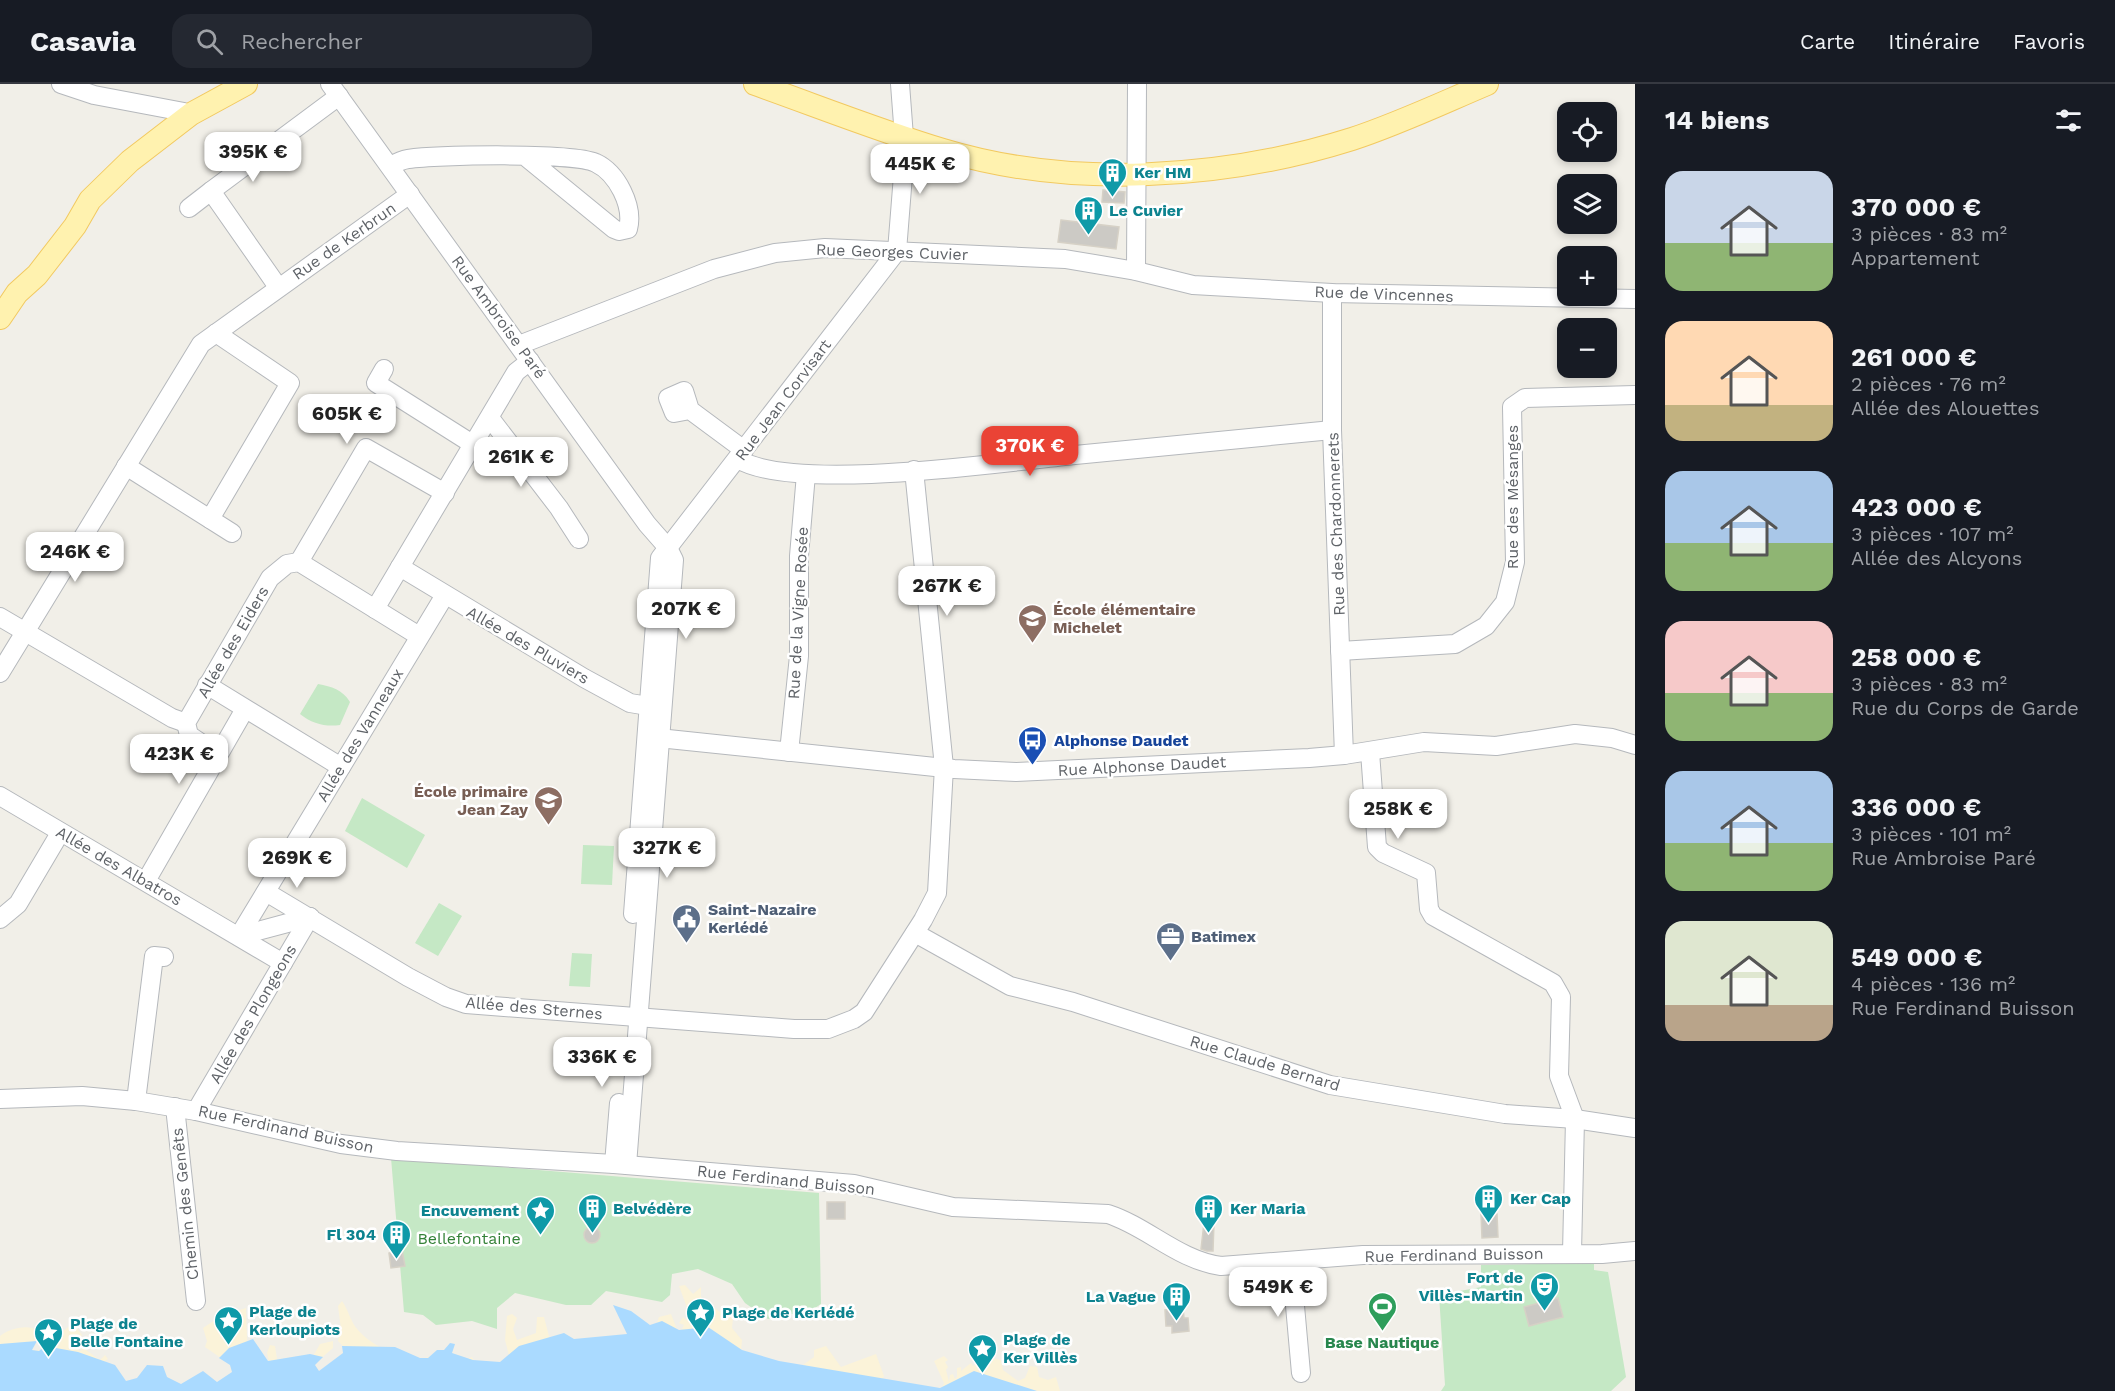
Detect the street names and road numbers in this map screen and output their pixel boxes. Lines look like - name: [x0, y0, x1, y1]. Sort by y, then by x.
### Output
- street label: Rue de Kerbrun: [289, 198, 399, 284]
- street label: Rue Georges Cuvier: [816, 240, 969, 264]
- street label: Rue Ambroise Paré: [448, 252, 550, 382]
- street label: Rue de Vincennes: [1314, 282, 1454, 306]
- street label: Rue Jean Corvisart: [731, 335, 835, 464]
- street label: Rue des Mésanges: [1503, 425, 1522, 569]
- street label: Rue des Chardonnerets: [1323, 432, 1349, 616]
- street label: Rue de la Vigne Rosée: [784, 526, 812, 700]
- street label: Allée des Eiders: [193, 583, 273, 701]
- street label: Allée des Pluviers: [463, 602, 593, 688]
- street label: Allée des Vanneaux: [313, 665, 407, 805]
- street label: Rue Alphonse Daudet: [1057, 752, 1227, 780]
- street label: Allée des Albatros: [53, 822, 185, 910]
- street label: Allée des Plongeons: [205, 941, 301, 1087]
- street label: Allée des Sternes: [465, 993, 603, 1023]
- street label: Rue Claude Bernard: [1188, 1031, 1342, 1095]
- street label: Rue Ferdinand Buisson: [196, 1101, 376, 1157]
- street label: Chemin des Genêts: [168, 1127, 202, 1281]
- street label: Rue Ferdinand Buisson: [696, 1161, 876, 1199]
- street label: Rue Ferdinand Buisson: [1364, 1244, 1544, 1266]

